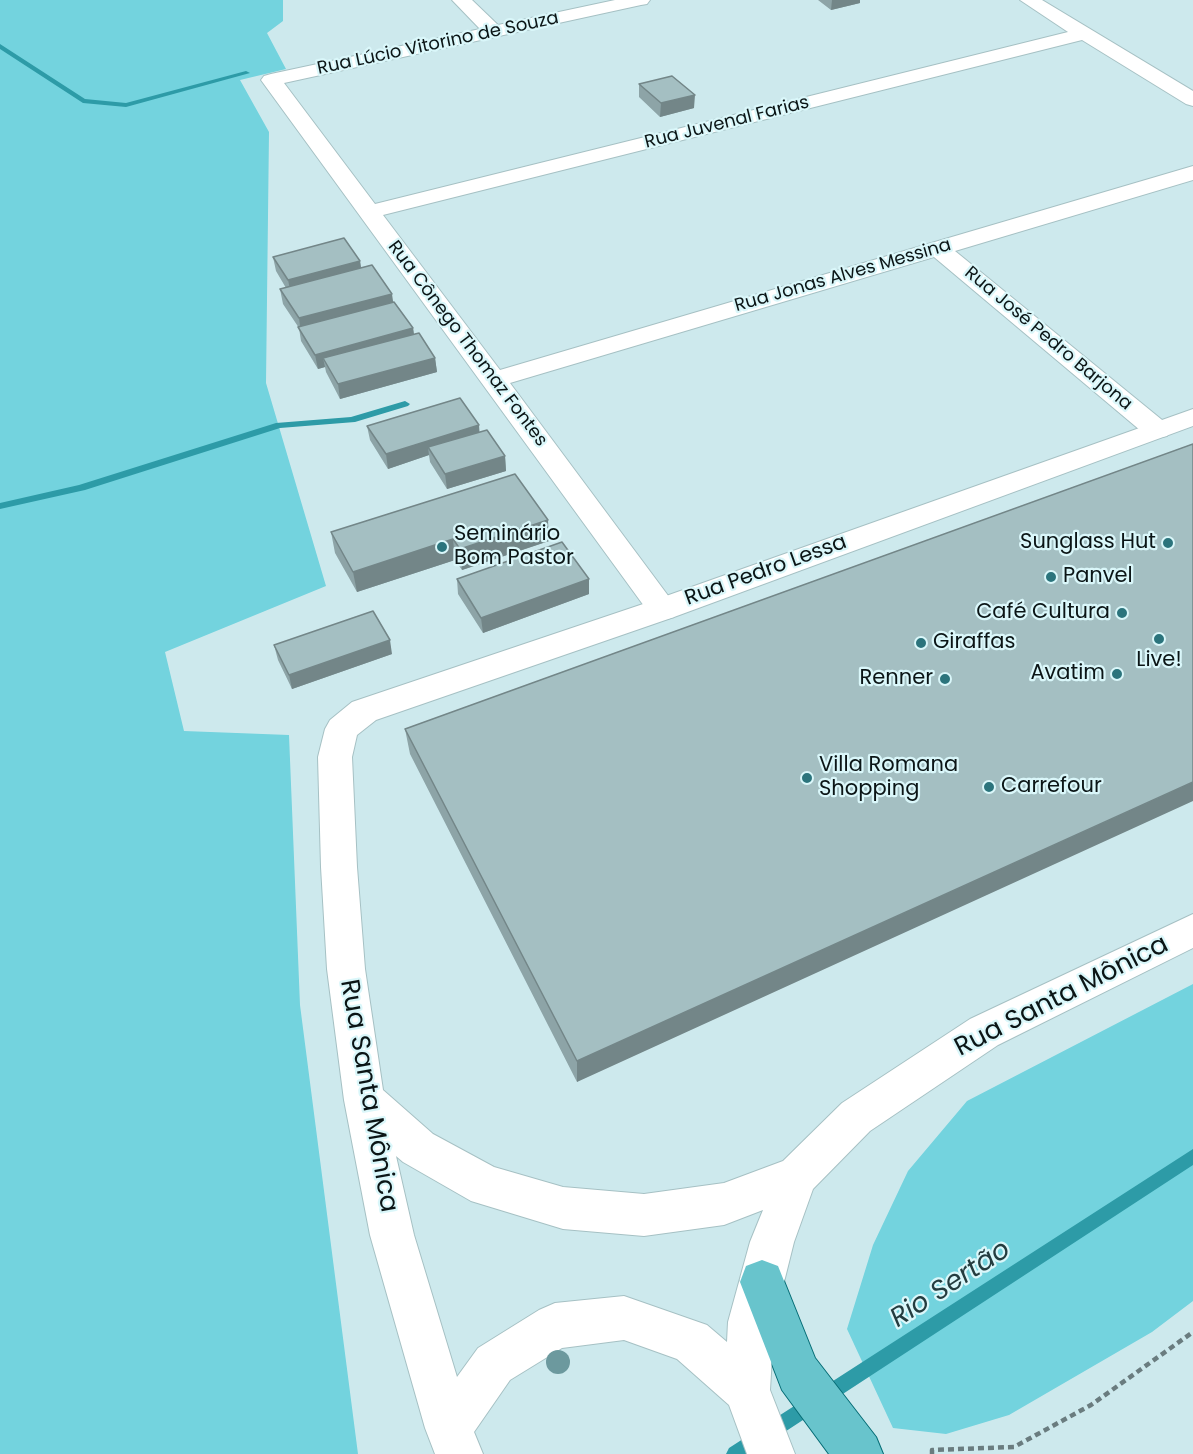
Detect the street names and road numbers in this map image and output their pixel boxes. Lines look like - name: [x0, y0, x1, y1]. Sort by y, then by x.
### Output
- street label: Rua Lúcio Vitorino de Souza: [315, 8, 561, 80]
- street label: Rua Juvenal Farias: [643, 92, 811, 154]
- street label: Rua Jonas Alves Messina: [732, 235, 954, 317]
- street label: Rua Cônego Thomaz Fontes: [383, 237, 551, 451]
- street label: Rua José Pedro Barjona: [960, 263, 1136, 415]
- street label: Rua Pedro Lessa: [682, 530, 850, 612]
- street label: Rua Santa Mônica: [950, 930, 1174, 1064]
- street label: Rua Santa Mônica: [332, 977, 404, 1215]

